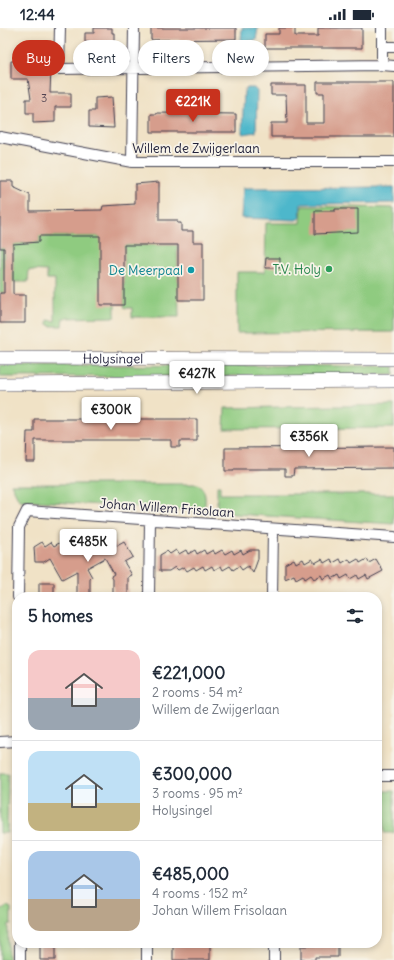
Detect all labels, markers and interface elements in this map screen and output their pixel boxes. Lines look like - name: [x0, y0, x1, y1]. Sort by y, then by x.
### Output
- text: 12:44: [20, 5, 55, 24]
- chip: Buy: [12, 40, 65, 76]
- chip: Rent: [73, 40, 130, 76]
- chip: Filters: [138, 40, 204, 76]
- chip: New: [212, 40, 269, 76]
- pin: €221K: [165, 89, 221, 123]
- house number: 3: [41, 91, 47, 105]
- text: €221K: [175, 93, 211, 110]
- street label: Willem de Zwijgerlaan: [132, 140, 260, 157]
- place label: T.V. Holy: [272, 261, 321, 278]
- place label: De Meerpaal: [109, 262, 183, 279]
- marker: T.V. Holy: [324, 264, 334, 274]
- marker: De Meerpaal: [186, 265, 196, 275]
- street label: Holysingel: [83, 350, 143, 367]
- pin: €427K: [169, 361, 225, 395]
- text: €427K: [178, 365, 216, 382]
- pin: €300K: [83, 397, 139, 431]
- text: €300K: [91, 401, 131, 418]
- pin: €356K: [281, 424, 337, 458]
- text: €356K: [290, 428, 328, 445]
- street label: Johan Willem Frisolaan: [99, 495, 235, 521]
- pin: €485K: [60, 529, 116, 563]
- text: €485K: [69, 533, 107, 550]
- text: 5 homes: [28, 605, 93, 627]
- icon: filters: [344, 605, 366, 627]
- text: €221,000: [152, 662, 225, 684]
- icon: home: [60, 666, 108, 714]
- text: 2 rooms · 54 m²: [152, 684, 243, 701]
- text: Willem de Zwijgerlaan: [152, 701, 279, 718]
- text: €300,000: [152, 763, 232, 785]
- icon: home: [60, 767, 108, 815]
- text: 3 rooms · 95 m²: [152, 785, 243, 802]
- text: Holysingel: [152, 802, 212, 819]
- text: €485,000: [152, 863, 229, 885]
- icon: home: [60, 867, 108, 915]
- text: 4 rooms · 152 m²: [152, 885, 248, 902]
- text: Johan Willem Frisolaan: [152, 902, 287, 919]

